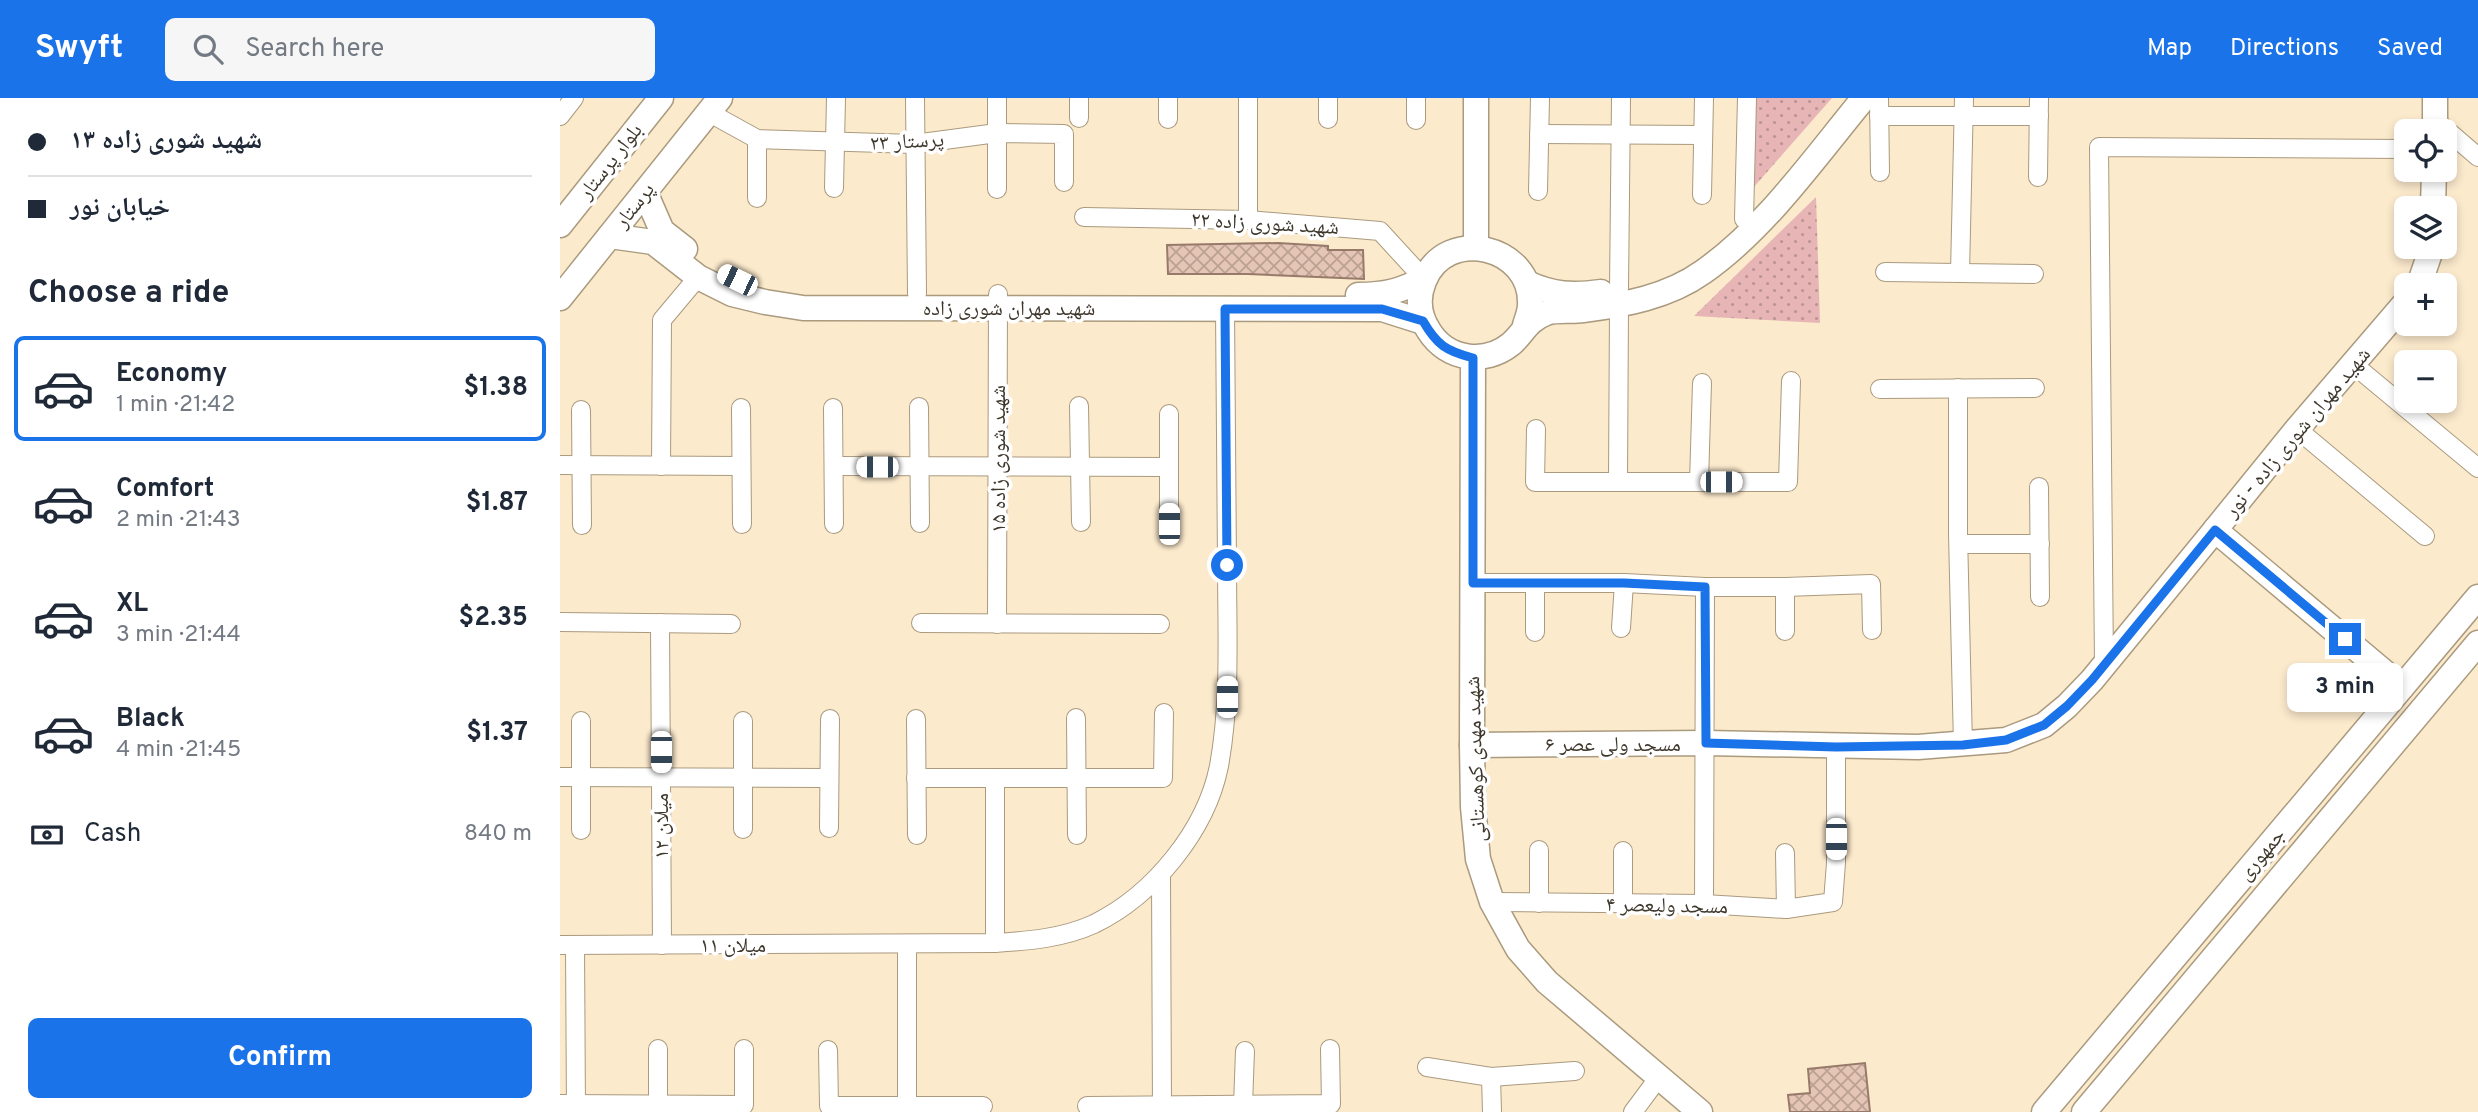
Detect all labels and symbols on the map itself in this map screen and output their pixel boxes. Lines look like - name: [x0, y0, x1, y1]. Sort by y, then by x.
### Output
- street label: بلوار پرستار: [572, 118, 649, 206]
- street label: پرستار ۲۳: [869, 127, 945, 158]
- street label: پرستار: [608, 178, 661, 235]
- street label: شهید شوری زاده ۲۲: [1190, 207, 1340, 242]
- car: [714, 261, 761, 299]
- street label: شهید مهران شوری زاده: [923, 296, 1095, 323]
- street label: شهید مهران شوری زاده - نور: [2218, 342, 2377, 525]
- street label: شهید شوری زاده ۱۵: [986, 385, 1013, 533]
- car: [857, 457, 899, 478]
- car: [1701, 472, 1743, 493]
- car: [1159, 503, 1180, 545]
- route start: [1211, 549, 1243, 581]
- route end: [2329, 623, 2361, 655]
- callout: 3 min: [2287, 664, 2403, 712]
- car: [1217, 676, 1238, 718]
- street label: شهید مهدی کوهستانی: [1460, 676, 1493, 842]
- car: [651, 731, 672, 773]
- street label: مسجد ولی عصر ۶: [1545, 732, 1681, 759]
- street label: میلان ۱۲: [649, 793, 676, 859]
- car: [1826, 818, 1847, 860]
- street label: جمهوری: [2232, 823, 2292, 887]
- street label: مسجد ولیعصر ۴: [1606, 892, 1728, 921]
- street label: میلان ۱۱: [700, 933, 766, 960]

